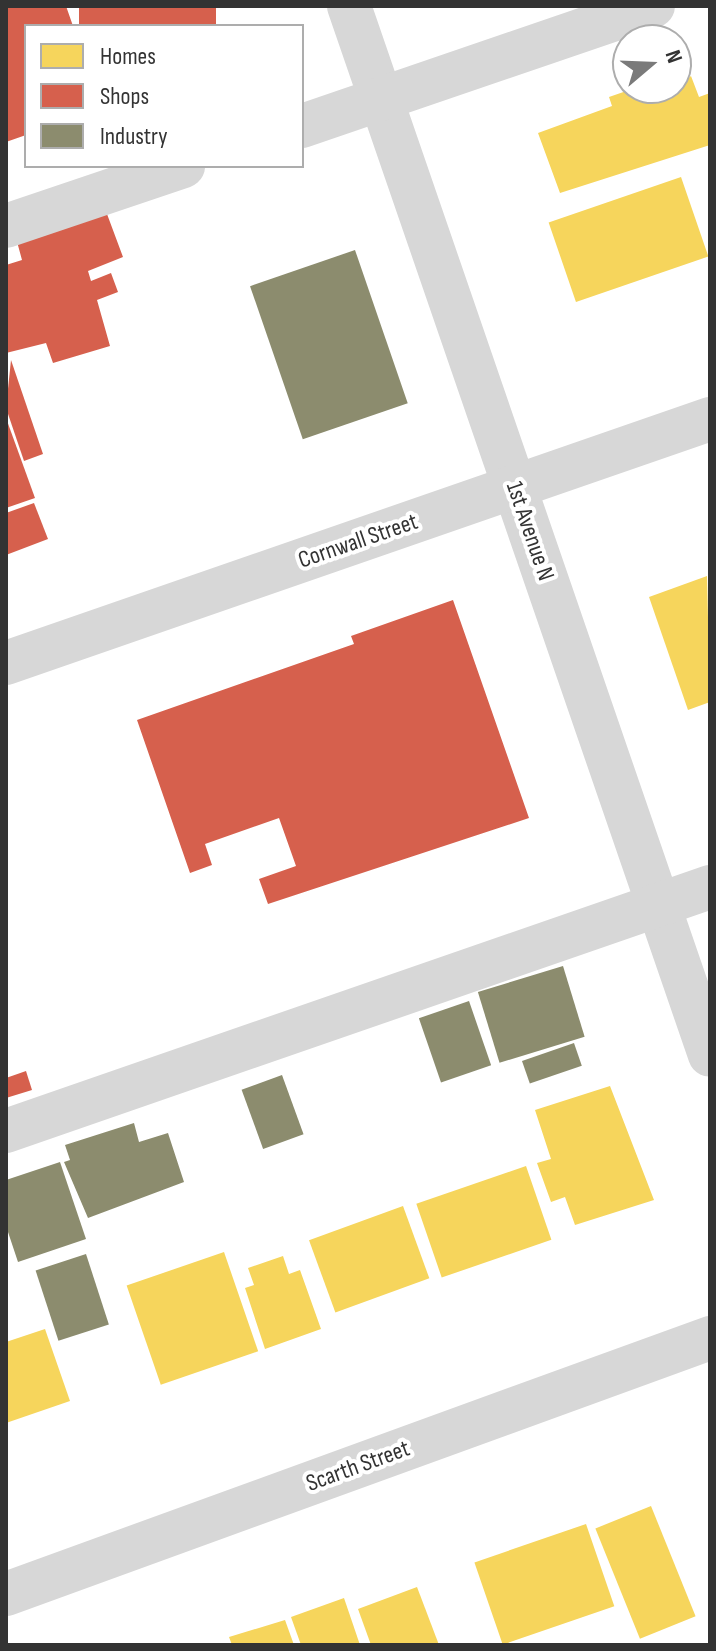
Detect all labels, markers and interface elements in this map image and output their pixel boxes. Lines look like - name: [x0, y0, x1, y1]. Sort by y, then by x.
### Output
- legend: [24, 24, 304, 168]
- north arrow: [612, 24, 692, 104]
- text: Homes: [100, 42, 156, 71]
- text: N: [659, 47, 688, 67]
- text: Shops: [100, 82, 149, 111]
- text: Industry: [100, 122, 167, 151]
- street label: 1st Avenue N: [500, 478, 560, 584]
- street label: Cornwall Street: [295, 507, 421, 575]
- street label: Scarth Street: [302, 1434, 414, 1498]

